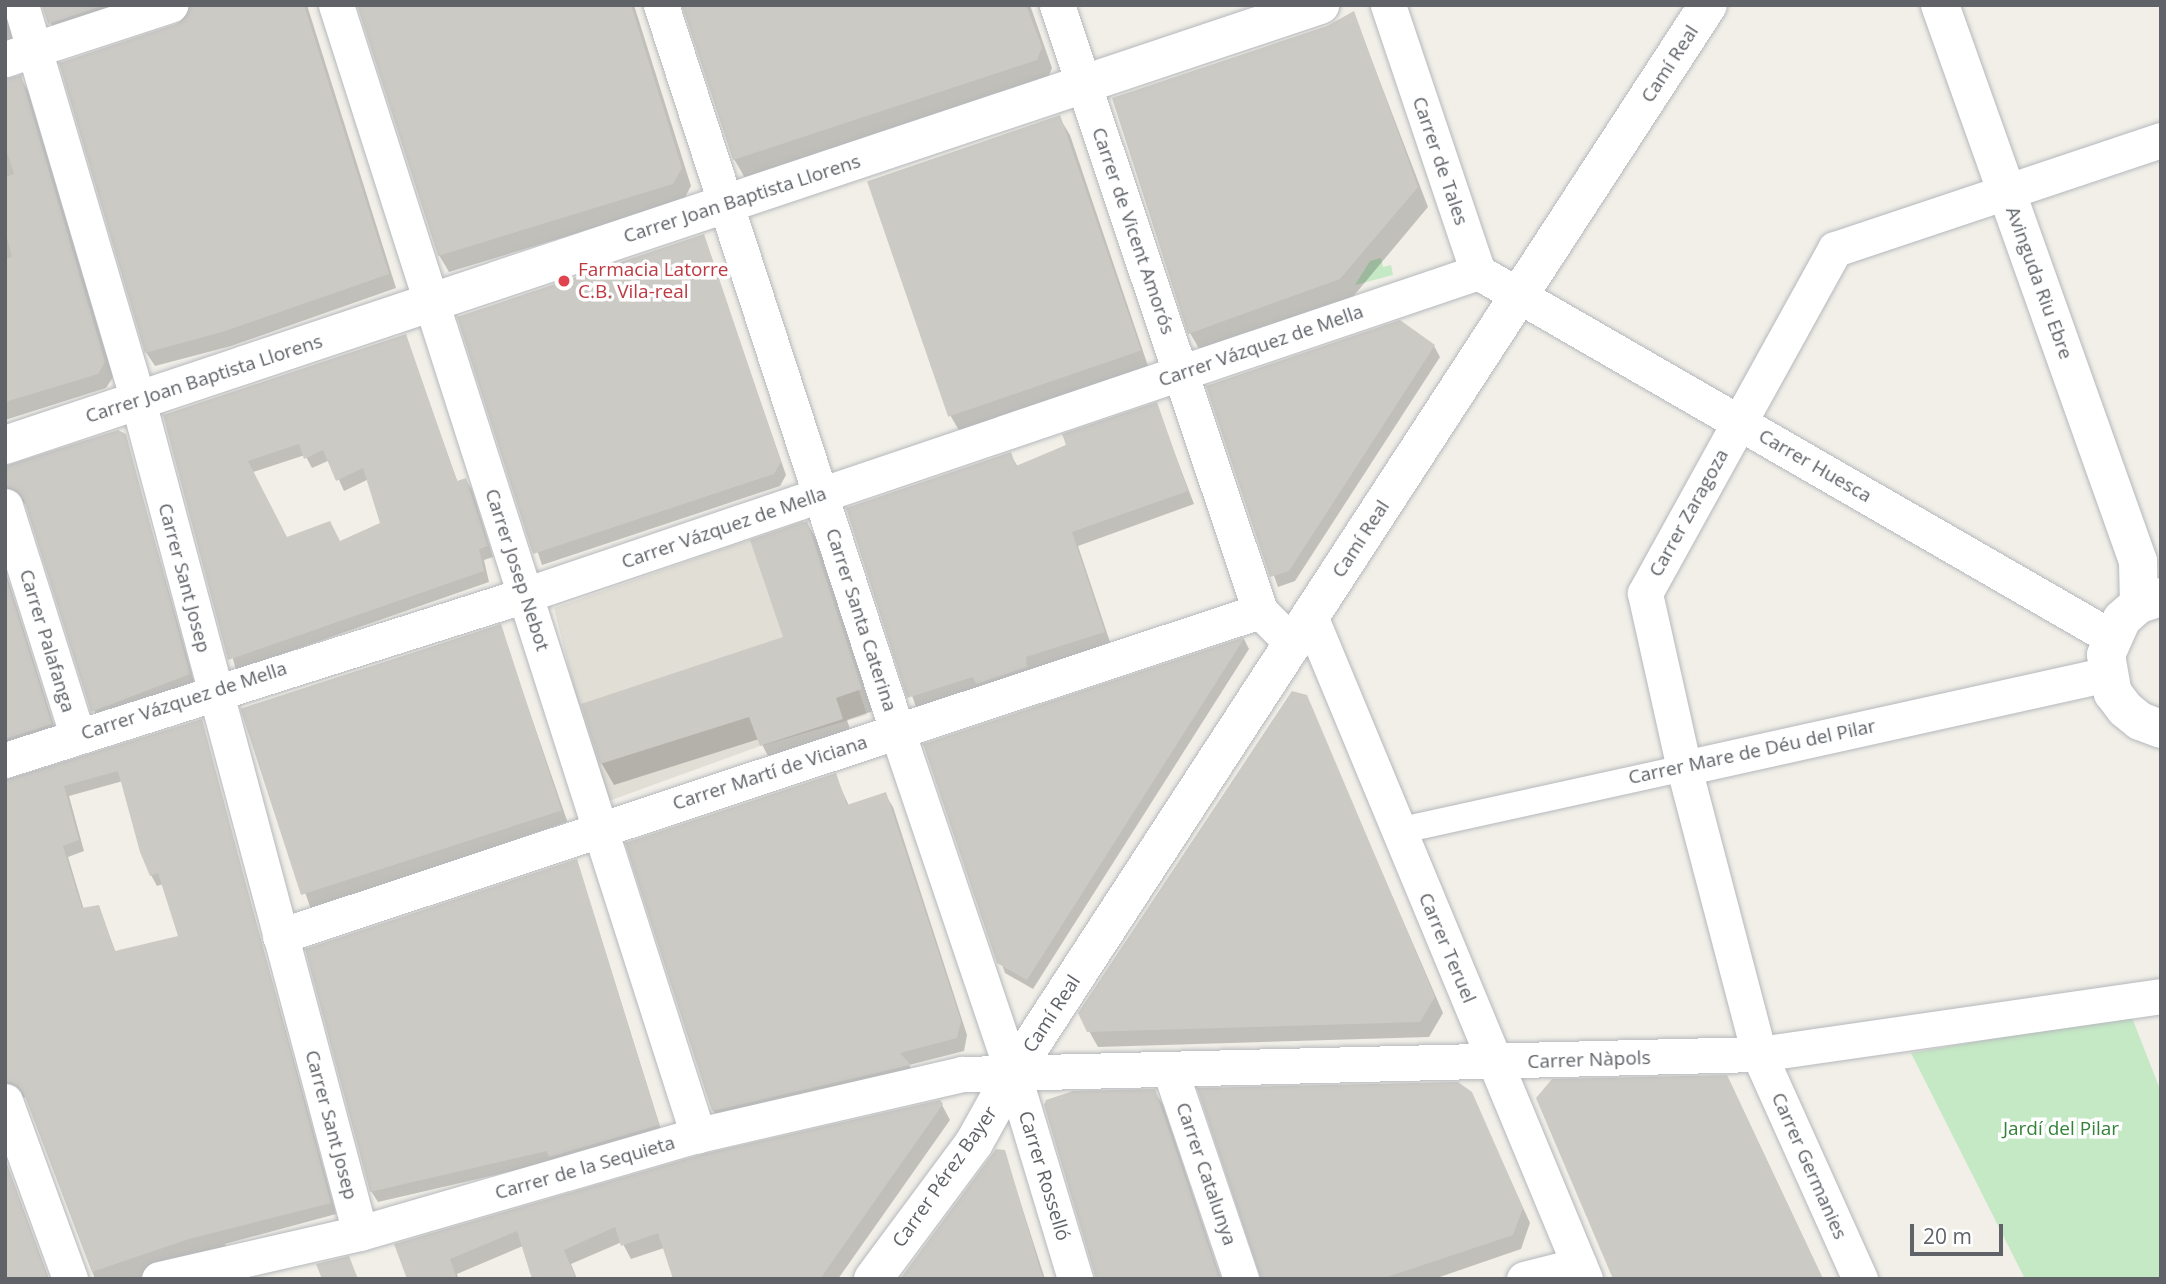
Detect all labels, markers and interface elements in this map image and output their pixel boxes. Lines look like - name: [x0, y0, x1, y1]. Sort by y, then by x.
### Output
- street label: Camí Real: [1637, 21, 1703, 107]
- street label: Carrer de Tales: [1407, 94, 1473, 228]
- street label: Carrer de Vicent Amorós: [1087, 125, 1179, 337]
- street label: Carrer Joan Baptista Llorens: [621, 150, 863, 248]
- street label: Avinguda Riu Ebre: [2001, 204, 2077, 362]
- place label: Farmacia Latorre C.B. Vila-real: [578, 259, 729, 303]
- marker: Farmacia Latorre C.B. Vila-real: [556, 273, 572, 289]
- street label: Carrer Vázquez de Mella: [1156, 300, 1366, 392]
- street label: Carrer Joan Baptista Llorens: [83, 330, 325, 428]
- street label: Carrer Huesca: [1755, 425, 1875, 507]
- street label: Carrer Zaragoza: [1645, 445, 1733, 581]
- street label: Carrer Vázquez de Mella: [619, 482, 829, 574]
- street label: Carrer Josep Nebot: [480, 486, 554, 654]
- street label: Camí Real: [1328, 496, 1394, 582]
- street label: Carrer Sant Josep: [153, 501, 215, 655]
- street label: Carrer Santa Caterina: [821, 526, 901, 714]
- street label: Carrer Palafanga: [14, 567, 80, 715]
- street label: Carrer Vázquez de Mella: [78, 657, 290, 745]
- street label: Carrer Mare de Déu del Pilar: [1626, 715, 1878, 789]
- street label: Carrer Martí de Viciana: [670, 731, 870, 815]
- street label: Carrer Teruel: [1414, 889, 1480, 1007]
- street label: Camí Real: [1019, 971, 1085, 1057]
- street label: Carrer Nàpols: [1527, 1046, 1651, 1074]
- street label: Carrer Sant Josep: [300, 1048, 362, 1202]
- street label: Carrer Germanies: [1766, 1089, 1852, 1243]
- street label: Carrer Catalunya: [1171, 1100, 1241, 1248]
- street label: Carrer Pérez Bayer: [888, 1102, 1002, 1252]
- street label: Carrer Rosselló: [1013, 1108, 1075, 1244]
- park label: Jardí del Pilar: [2003, 1118, 2119, 1140]
- street label: Carrer de la Sequieta: [492, 1131, 678, 1205]
- scale bar: [1914, 1210, 2007, 1254]
- text: 20 m: [1923, 1222, 1972, 1250]

